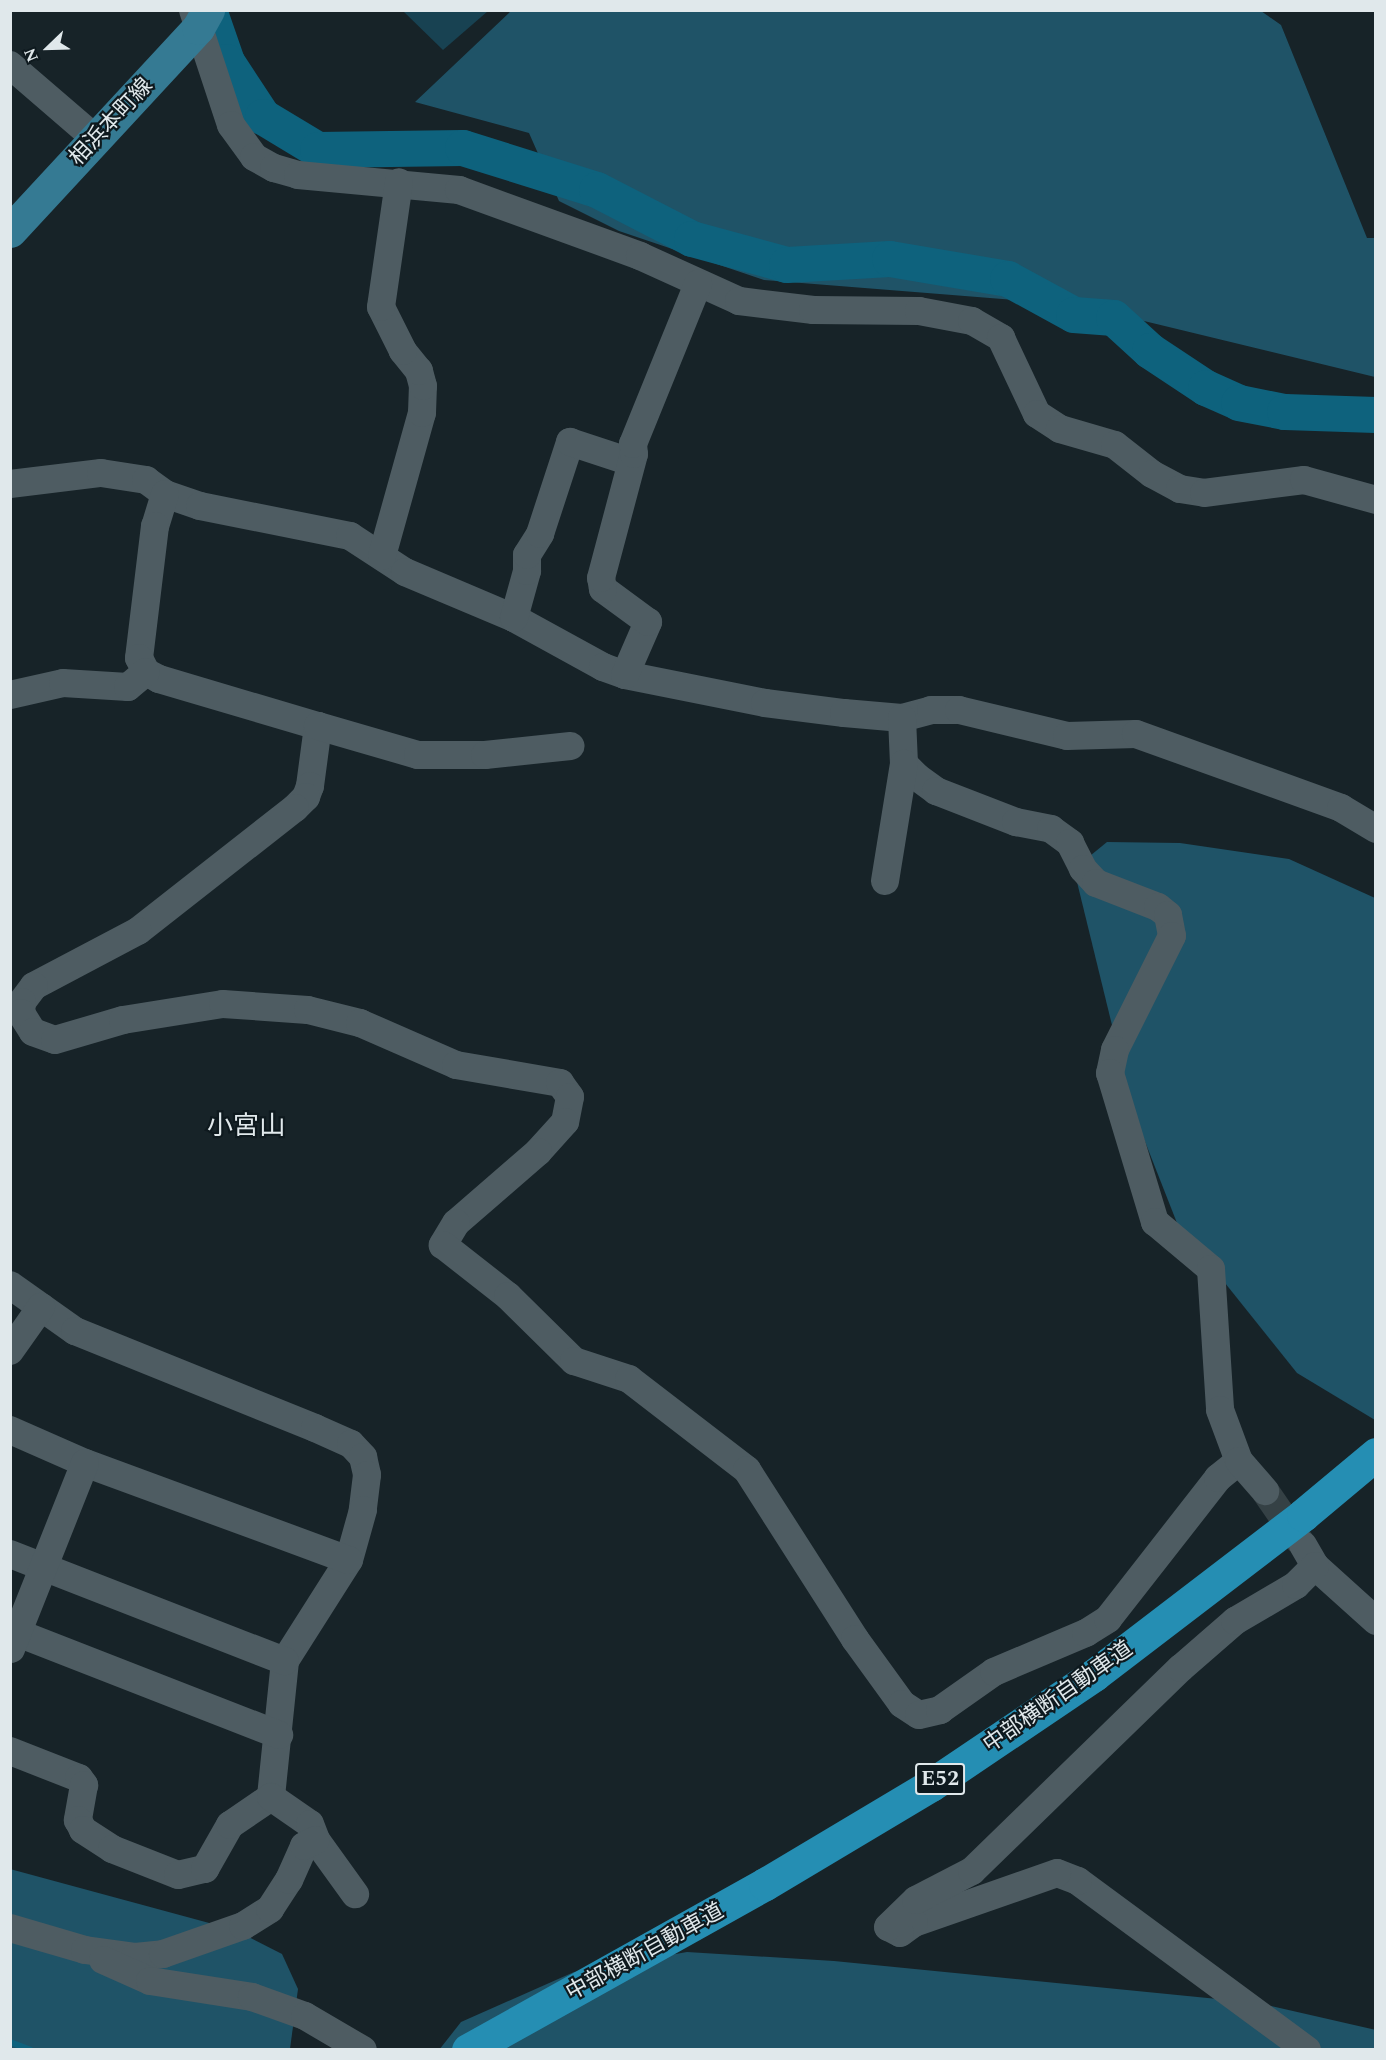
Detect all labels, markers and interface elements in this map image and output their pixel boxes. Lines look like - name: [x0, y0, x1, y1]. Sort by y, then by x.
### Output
- north arrow: [18, 18, 78, 78]
- text: N: [18, 44, 45, 66]
- street label: 相浜本町線: [64, 73, 158, 171]
- district label: 小宮山: [207, 1111, 285, 1143]
- street label: 中部横断自動車道: [978, 1636, 1138, 1758]
- road number: E52: [914, 1761, 966, 1797]
- street label: 中部横断自動車道: [562, 1898, 728, 2006]

